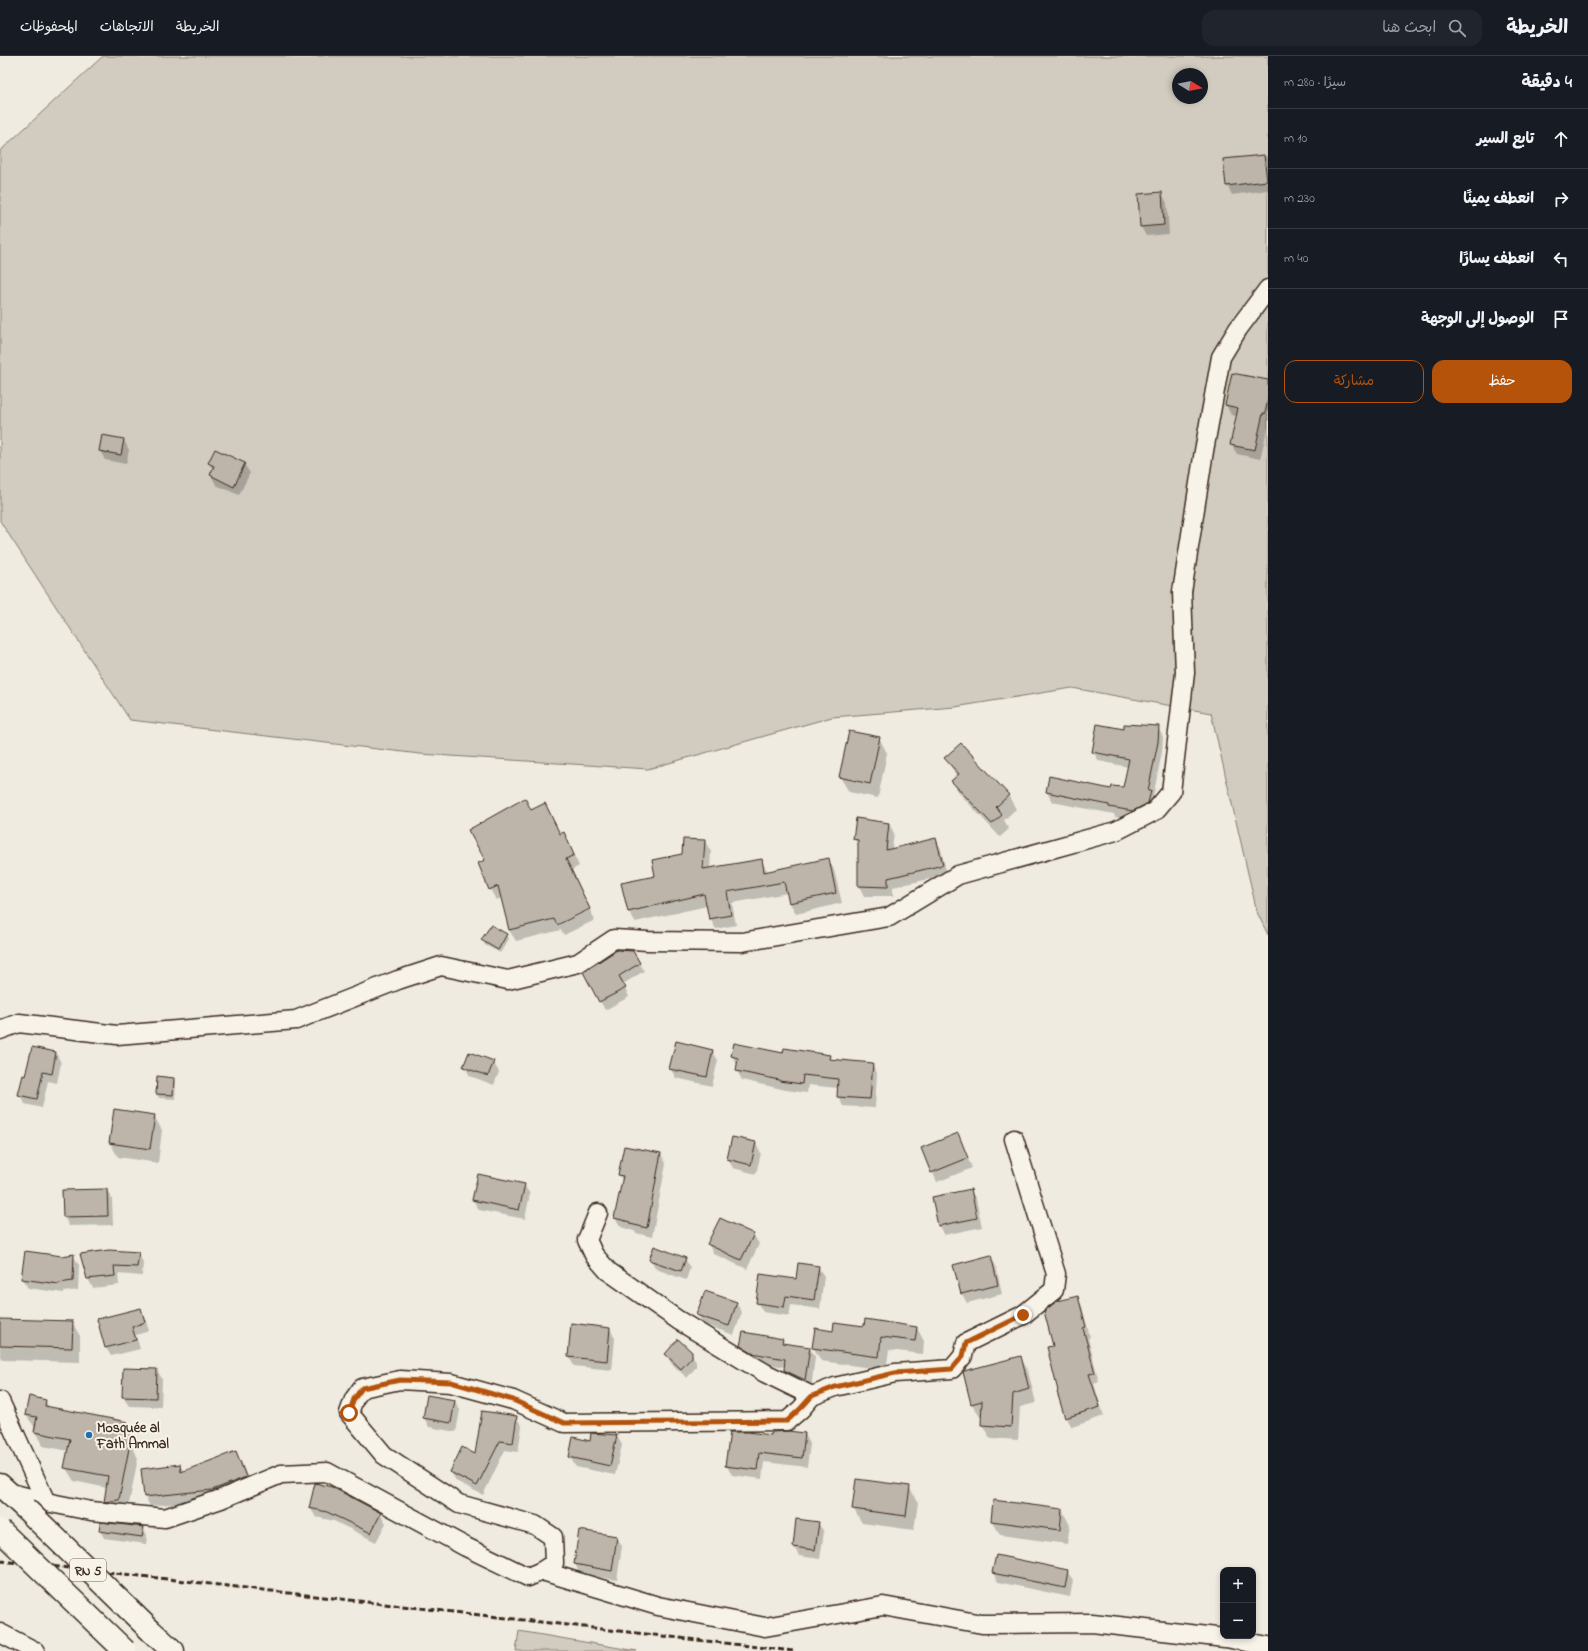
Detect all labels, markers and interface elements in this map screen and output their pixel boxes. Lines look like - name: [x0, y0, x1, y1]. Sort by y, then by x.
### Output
- search box: [1202, 10, 1482, 46]
- text: الخريطة: [1506, 15, 1568, 42]
- text: المحفوظات: [20, 17, 78, 38]
- text: الاتجاهات: [100, 17, 154, 38]
- text: الخريطة: [176, 17, 219, 38]
- text: ابحث هنا: [1382, 17, 1436, 39]
- icon: search: [1446, 17, 1468, 39]
- north arrow: [1172, 68, 1208, 104]
- text: 4 دقيقة: [1522, 70, 1572, 95]
- text: سيرًا · 280 m: [1284, 73, 1346, 92]
- text: تابع السير: [1477, 128, 1534, 150]
- icon: ahead: [1550, 128, 1572, 150]
- text: 10 m: [1284, 129, 1307, 148]
- text: انعطف يمينًا: [1463, 188, 1534, 210]
- icon: right: [1550, 188, 1572, 210]
- text: 230 m: [1284, 189, 1315, 208]
- text: انعطف يسارًا: [1459, 248, 1534, 270]
- icon: left: [1550, 248, 1572, 270]
- text: 40 m: [1284, 249, 1308, 268]
- text: الوصول إلى الوجهة: [1421, 308, 1534, 330]
- icon: arrive: [1550, 308, 1572, 330]
- button: مشاركة: [1284, 360, 1424, 403]
- button: حفظ: [1432, 360, 1572, 403]
- route end: [1014, 1306, 1032, 1324]
- route start: [340, 1404, 358, 1422]
- place label: Mosquée al Fath Ammal: [96, 1418, 169, 1455]
- marker: Mosquée al Fath Ammal: [84, 1430, 94, 1440]
- road number: RN 5: [70, 1559, 106, 1581]
- map controls: [1220, 1567, 1256, 1639]
- button: +: [1220, 1567, 1256, 1603]
- button: −: [1220, 1603, 1256, 1639]

